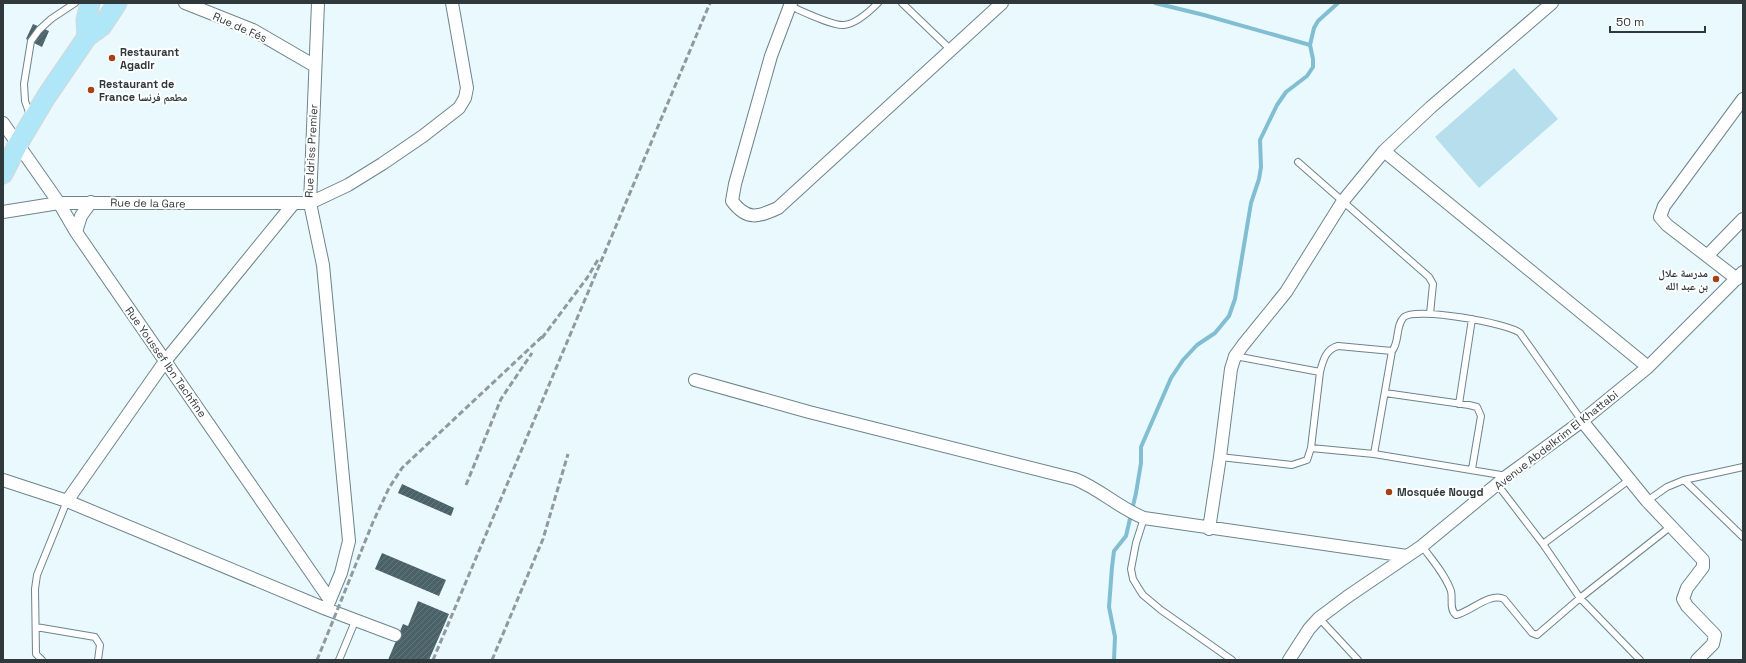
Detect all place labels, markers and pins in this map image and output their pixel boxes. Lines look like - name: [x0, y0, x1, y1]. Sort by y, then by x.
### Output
- place label: Restaurant Agadir: [120, 45, 179, 72]
- marker: Restaurant Agadir: [107, 53, 117, 63]
- place label: Restaurant de France مطعم فرنسا: [99, 77, 188, 105]
- marker: Restaurant de France مطعم فرنسا: [86, 85, 96, 95]
- place label: مدرسة علال بن عبد الله: [1658, 266, 1708, 294]
- marker: مدرسة علال بن عبد الله: [1711, 274, 1721, 284]
- place label: Mosquée Nougd: [1397, 485, 1483, 499]
- marker: Mosquée Nougd: [1384, 487, 1394, 497]

